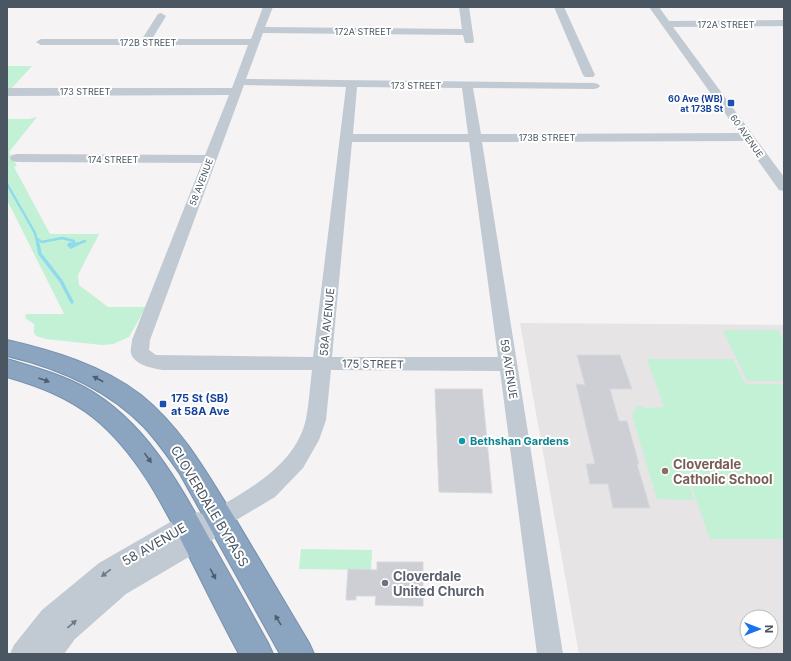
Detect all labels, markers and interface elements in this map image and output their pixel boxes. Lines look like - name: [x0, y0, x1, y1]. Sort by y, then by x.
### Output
- street label: 172A STREET: [698, 19, 755, 30]
- street label: 172A STREET: [335, 26, 392, 37]
- street label: 172B STREET: [120, 37, 177, 48]
- street label: 173 STREET: [391, 80, 442, 91]
- street label: 173 STREET: [60, 86, 111, 97]
- place label: 60 Ave (WB) at 173B St: [668, 93, 724, 114]
- marker: 60 Ave (WB) at 173B St: [726, 98, 736, 108]
- street label: 60 AVENUE: [728, 112, 766, 160]
- street label: 173B STREET: [519, 132, 575, 143]
- street label: 174 STREET: [88, 154, 138, 165]
- street label: 58 AVENUE: [187, 157, 215, 207]
- street label: 58A AVENUE: [316, 287, 338, 357]
- street label: 59 AVENUE: [497, 338, 521, 400]
- street label: 175 STREET: [342, 356, 404, 372]
- one-way arrow: [92, 376, 104, 383]
- one-way arrow: [39, 377, 51, 383]
- place label: 175 St (SB) at 58A Ave: [171, 391, 230, 418]
- marker: 175 St (SB) at 58A Ave: [158, 399, 168, 409]
- place label: Bethshan Gardens: [470, 434, 569, 448]
- marker: Bethshan Gardens: [457, 436, 467, 446]
- street label: CLOVERDALE BYPASS: [168, 443, 252, 569]
- one-way arrow: [144, 453, 152, 464]
- place label: Cloverdale Catholic School: [673, 456, 773, 487]
- marker: Cloverdale Catholic School: [660, 466, 670, 476]
- street label: 58 AVENUE: [119, 519, 189, 569]
- one-way arrow: [100, 568, 111, 577]
- one-way arrow: [210, 568, 217, 579]
- place label: Cloverdale United Church: [393, 568, 484, 599]
- marker: Cloverdale United Church: [380, 578, 390, 588]
- north arrow: [739, 609, 779, 649]
- one-way arrow: [275, 614, 282, 626]
- one-way arrow: [67, 620, 77, 629]
- text: N: [762, 625, 776, 633]

